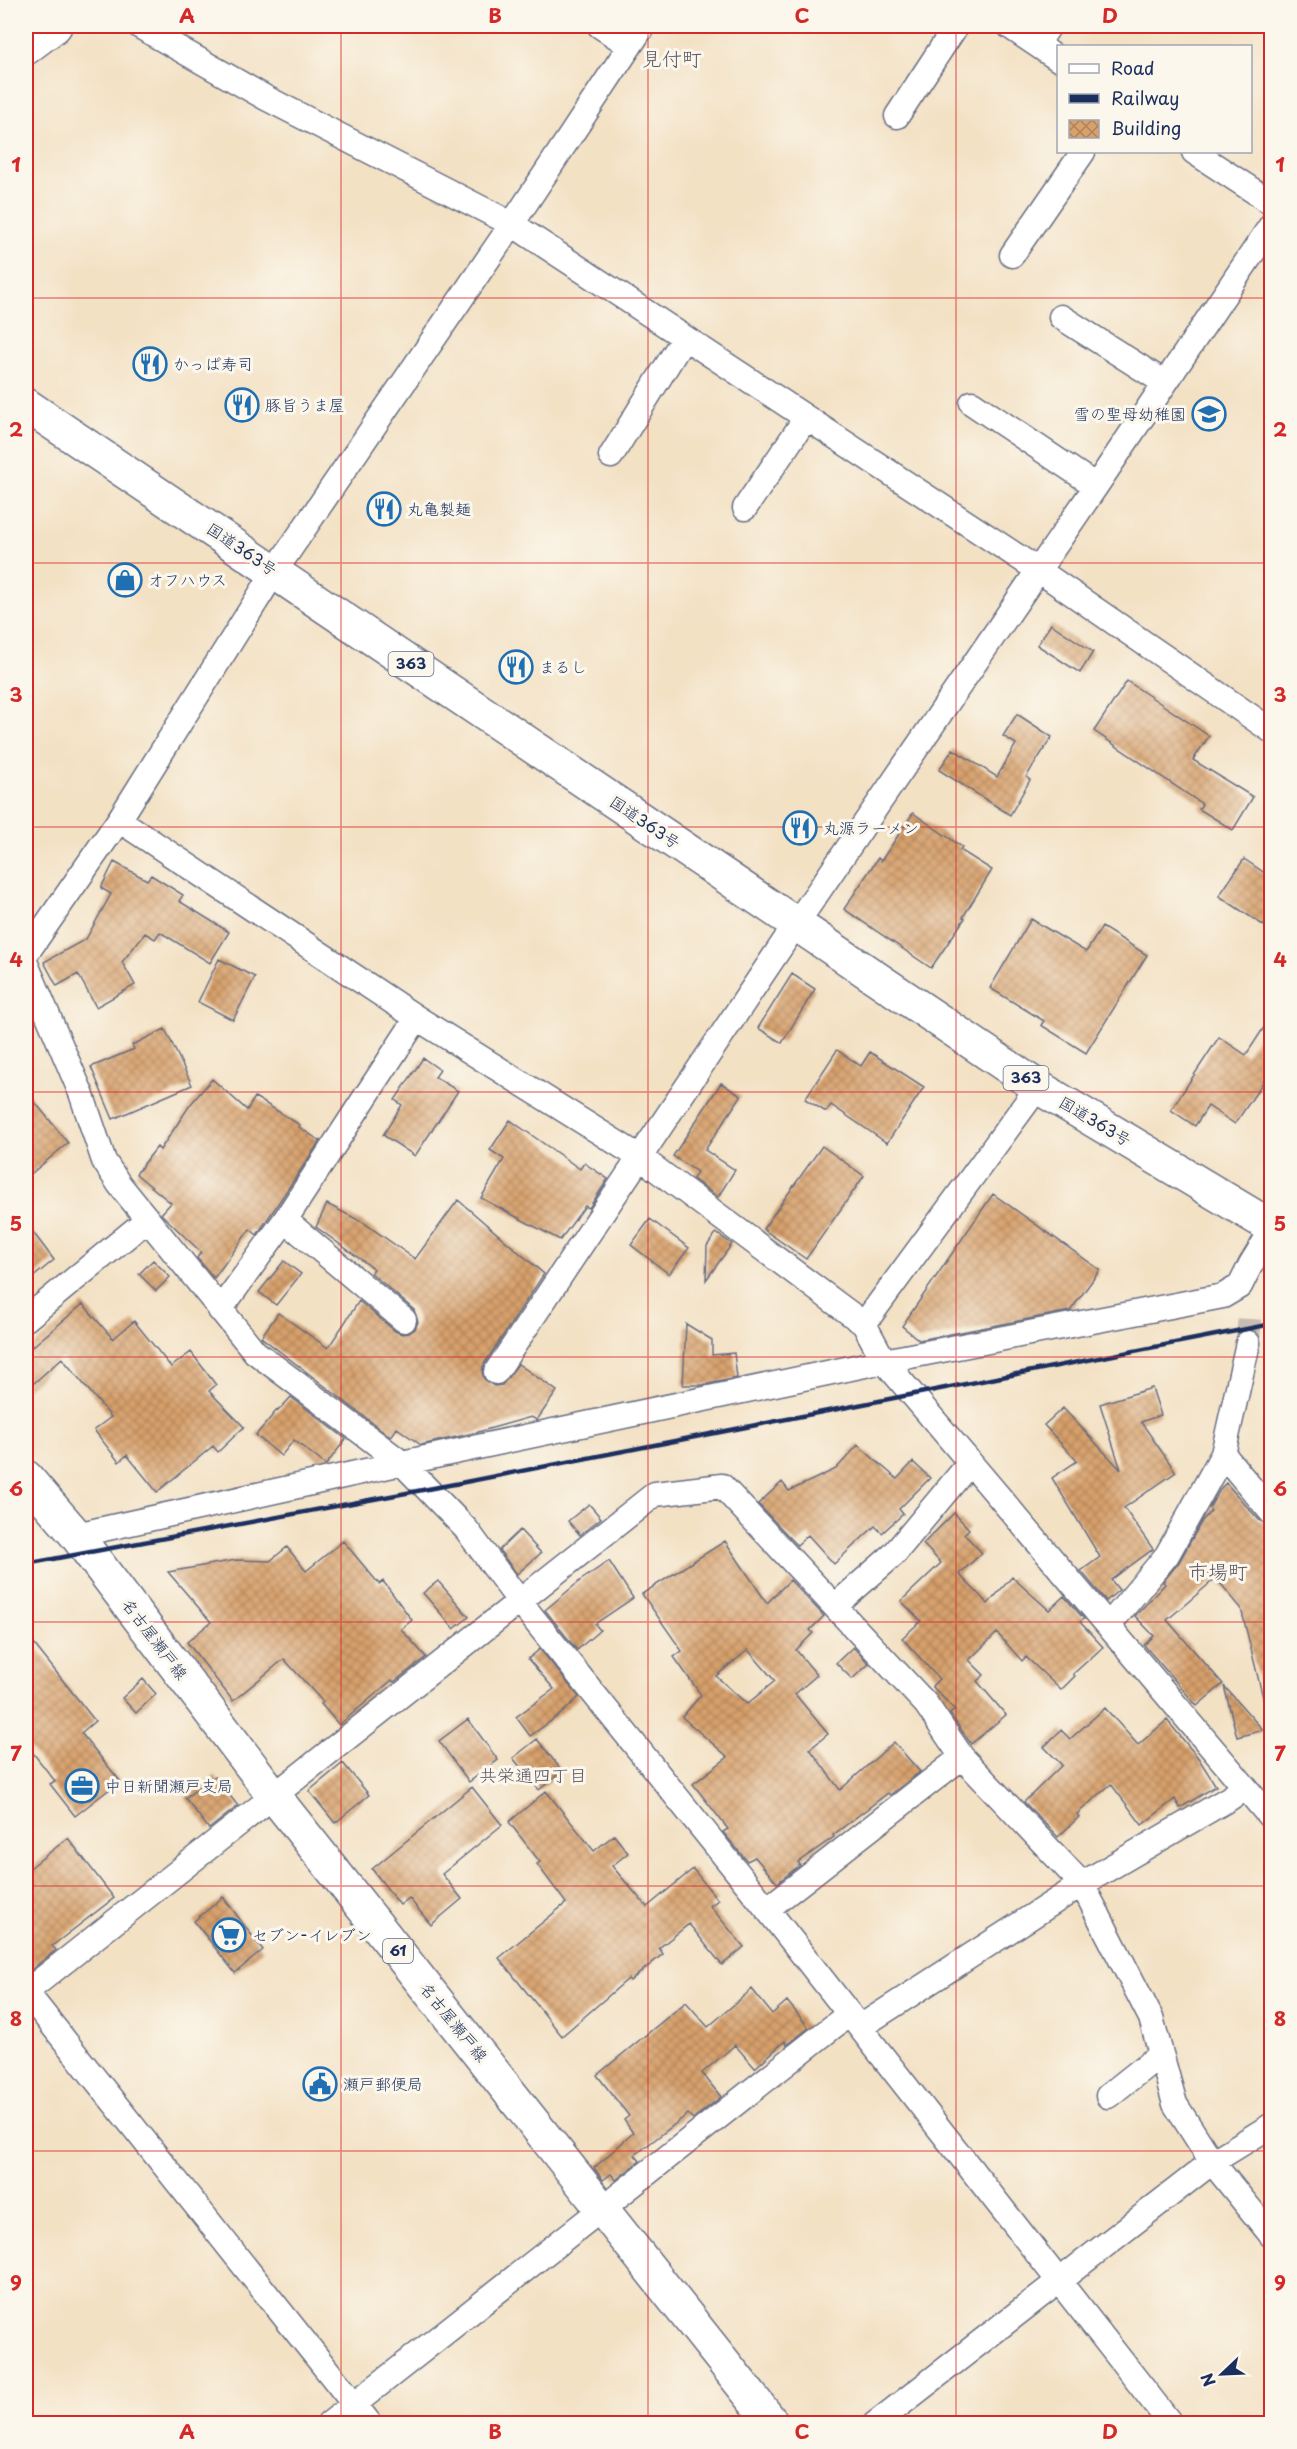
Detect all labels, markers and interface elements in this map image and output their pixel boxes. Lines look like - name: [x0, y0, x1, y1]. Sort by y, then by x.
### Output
- text: A: [179, 0, 195, 30]
- text: B: [488, 0, 502, 30]
- text: C: [794, 0, 810, 30]
- text: D: [1102, 0, 1118, 30]
- district label: 見付町: [642, 43, 702, 73]
- legend: [1057, 45, 1252, 153]
- text: Road: [1111, 54, 1155, 81]
- text: Railway: [1111, 84, 1179, 111]
- text: Building: [1111, 114, 1181, 141]
- text: 1: [11, 149, 21, 179]
- text: 1: [1275, 149, 1285, 179]
- restaurant icon: かっぱ寿司: [132, 346, 168, 382]
- place label: かっぱ寿司: [173, 351, 253, 375]
- restaurant icon: 豚旨うま屋: [224, 387, 260, 423]
- place label: 豚旨うま屋: [265, 392, 345, 416]
- school or university icon: 雪の聖母幼稚園: [1191, 396, 1227, 432]
- place label: 雪の聖母幼稚園: [1074, 401, 1186, 425]
- text: 2: [9, 414, 23, 444]
- text: 2: [1273, 414, 1287, 444]
- restaurant icon: 丸亀製麺: [366, 491, 402, 527]
- place label: 丸亀製麺: [407, 496, 471, 520]
- street label: 国道363号: [203, 516, 283, 581]
- shop icon: オフハウス: [107, 562, 143, 598]
- place label: オフハウス: [148, 567, 227, 591]
- restaurant icon: まるし: [498, 649, 534, 685]
- road number: 363: [388, 652, 434, 676]
- place label: まるし: [539, 654, 587, 678]
- text: 3: [9, 679, 23, 709]
- text: 3: [1273, 679, 1287, 709]
- street label: 国道363号: [606, 789, 686, 854]
- restaurant icon: 丸源ラーメン: [782, 810, 818, 846]
- place label: 丸源ラーメン: [823, 815, 919, 839]
- text: 4: [9, 944, 23, 974]
- text: 4: [1273, 944, 1287, 974]
- road number: 363: [1004, 1066, 1048, 1090]
- street label: 国道363号: [1055, 1089, 1136, 1151]
- text: 5: [10, 1208, 22, 1238]
- text: 5: [1274, 1208, 1286, 1238]
- text: 6: [9, 1473, 23, 1503]
- text: 6: [1273, 1473, 1287, 1503]
- district label: 市場町: [1188, 1556, 1248, 1586]
- street label: 名古屋瀬戸線: [117, 1593, 194, 1684]
- text: 7: [10, 1738, 22, 1768]
- text: 7: [1274, 1738, 1286, 1768]
- district label: 共栄通四丁目: [479, 1761, 587, 1788]
- office icon: 中日新聞瀬戸支局: [64, 1768, 100, 1804]
- place label: 中日新聞瀬戸支局: [105, 1773, 233, 1797]
- supermarket icon: セブン-イレブン: [211, 1917, 247, 1953]
- place label: セブン-イレブン: [252, 1922, 372, 1946]
- road number: 61: [383, 1939, 413, 1963]
- street label: 名古屋瀬戸線: [415, 1977, 494, 2066]
- text: 8: [10, 2003, 22, 2033]
- text: 8: [1274, 2003, 1286, 2033]
- public building icon: 瀬戸郵便局: [302, 2066, 338, 2102]
- place label: 瀬戸郵便局: [343, 2071, 423, 2095]
- text: 9: [10, 2267, 22, 2297]
- text: 9: [1274, 2267, 1286, 2297]
- north arrow: [1192, 2344, 1252, 2404]
- text: N: [1194, 2370, 1221, 2391]
- text: A: [179, 2416, 195, 2446]
- text: B: [488, 2416, 502, 2446]
- text: C: [794, 2416, 810, 2446]
- text: D: [1102, 2416, 1118, 2446]

